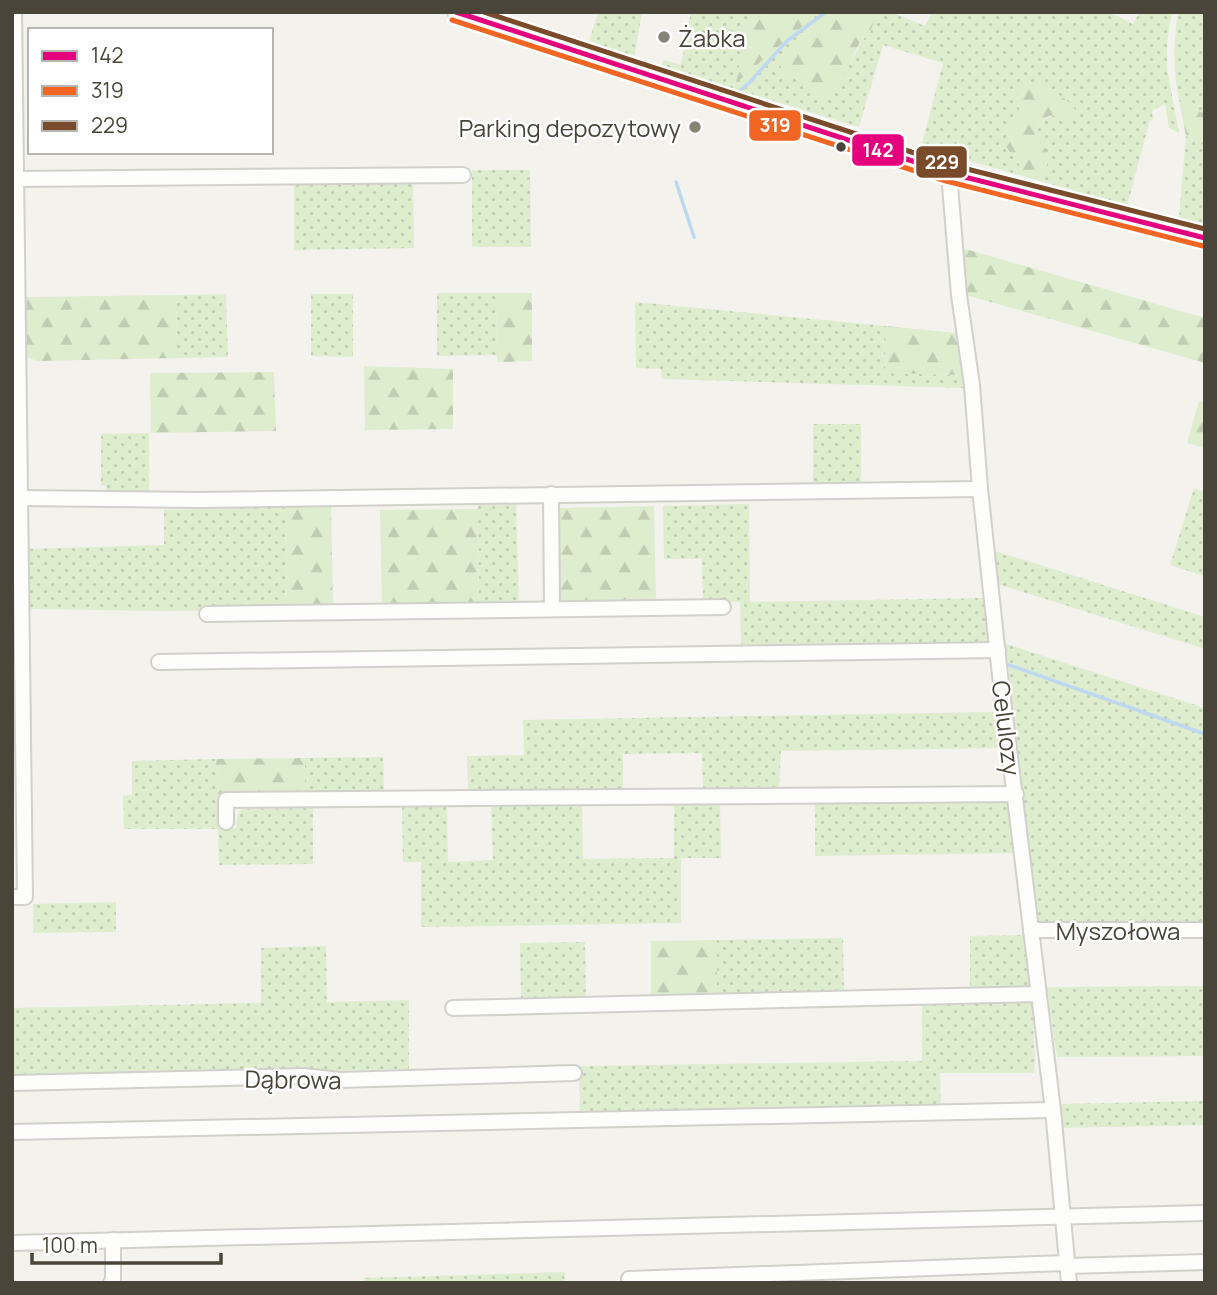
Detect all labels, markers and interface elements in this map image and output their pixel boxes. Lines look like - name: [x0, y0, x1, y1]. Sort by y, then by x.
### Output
- place label: Żabka: [678, 21, 746, 54]
- legend: [28, 28, 273, 154]
- marker: Żabka: [656, 29, 672, 45]
- text: 142: [91, 41, 124, 69]
- text: 319: [91, 76, 124, 104]
- line badge: 319: [748, 109, 802, 142]
- text: 229: [91, 111, 128, 139]
- place label: Parking depozytowy: [459, 111, 681, 144]
- text: 319: [759, 112, 791, 138]
- marker: Parking depozytowy: [687, 119, 703, 135]
- line badge: 142: [851, 133, 905, 167]
- text: 142: [862, 137, 894, 163]
- unlabelled marker: [834, 140, 848, 154]
- line badge: 229: [915, 145, 968, 179]
- text: 229: [925, 149, 959, 175]
- street label: Celulozy: [985, 679, 1029, 778]
- street label: Myszołowa: [1056, 914, 1180, 947]
- street label: Dąbrowa: [244, 1062, 342, 1096]
- scale bar: [32, 1222, 220, 1266]
- text: 100 m: [42, 1231, 98, 1259]

